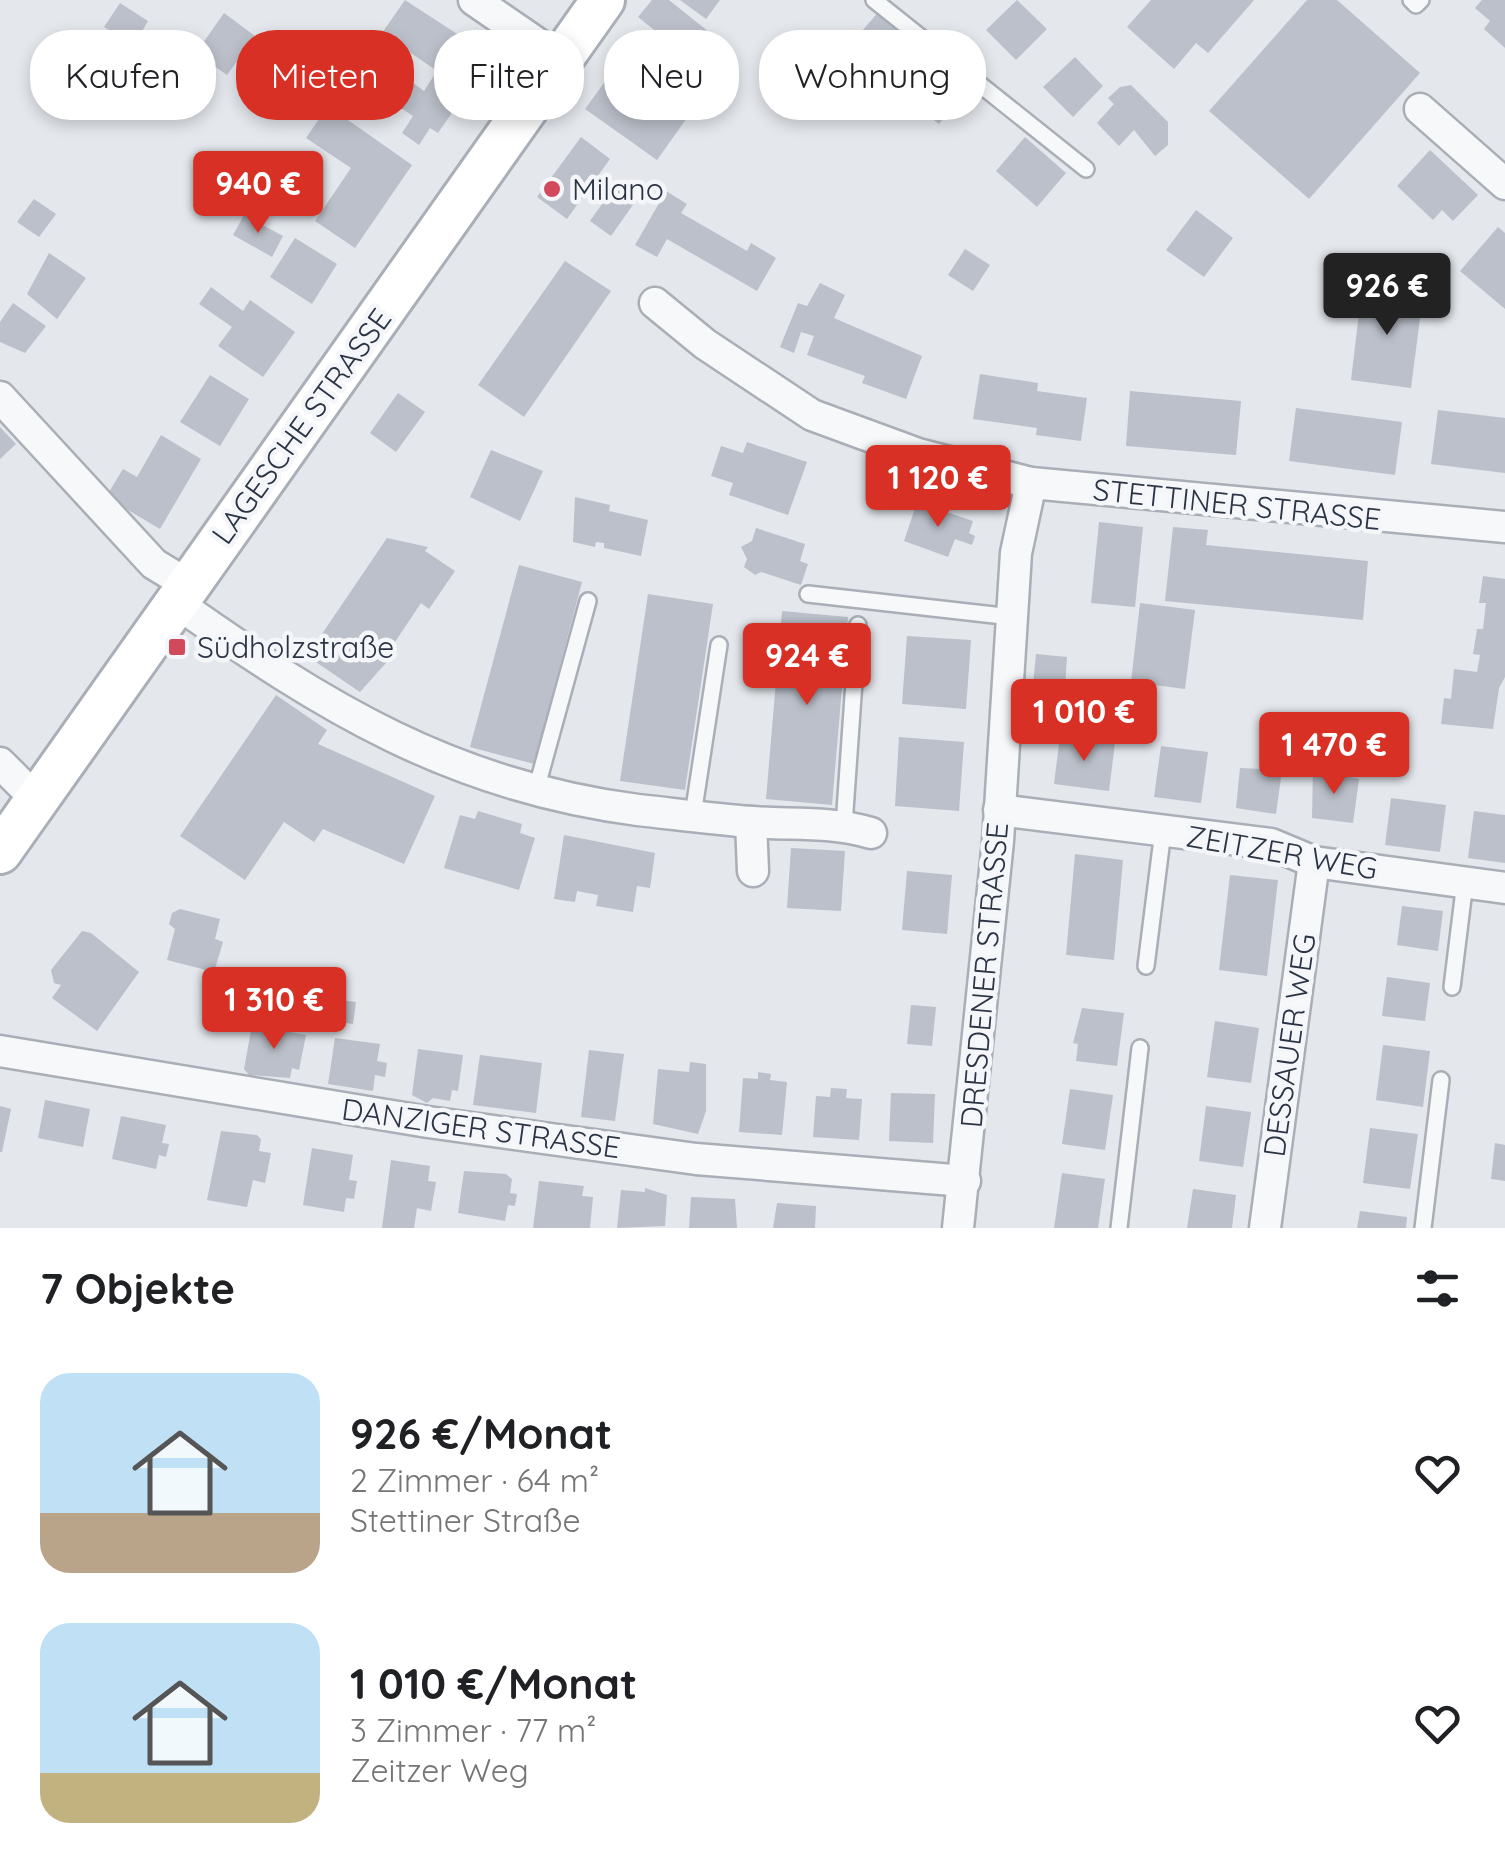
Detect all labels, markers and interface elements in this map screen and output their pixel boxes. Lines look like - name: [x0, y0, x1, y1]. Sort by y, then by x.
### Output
- chip: Kaufen: [30, 30, 216, 120]
- chip: Mieten: [236, 30, 414, 120]
- chip: Filter: [434, 30, 584, 120]
- chip: Neu: [604, 30, 739, 120]
- chip: Wohnung: [759, 30, 986, 120]
- pin: 940 €: [188, 151, 328, 236]
- text: 940 €: [215, 163, 301, 203]
- place label: Milano: [572, 170, 664, 208]
- marker: Milano: [541, 178, 563, 200]
- pin: 926 €: [1317, 253, 1457, 338]
- text: 926 €: [1345, 265, 1429, 305]
- street label: LAGESCHE STRASSE: [203, 301, 399, 551]
- pin: 1 120 €: [846, 445, 1030, 530]
- text: 1 120 €: [888, 457, 988, 497]
- street label: STETTINER STRASSE: [1091, 470, 1383, 538]
- pin: 924 €: [737, 623, 877, 708]
- place label: Südholzstraße: [197, 628, 394, 666]
- text: 924 €: [765, 635, 849, 675]
- marker: Südholzstraße: [166, 636, 188, 658]
- pin: 1 010 €: [992, 679, 1176, 764]
- text: 1 010 €: [1033, 691, 1135, 731]
- pin: 1 470 €: [1242, 712, 1426, 797]
- text: 1 470 €: [1281, 724, 1387, 764]
- street label: ZEITZER WEG: [1183, 816, 1381, 888]
- street label: DRESDENER STRASSE: [952, 821, 1016, 1129]
- street label: DESSAUER WEG: [1255, 931, 1323, 1159]
- pin: 1 310 €: [182, 967, 366, 1052]
- text: 1 310 €: [224, 979, 324, 1019]
- street label: DANZIGER STRASSE: [339, 1090, 623, 1166]
- icon: filters: [1410, 1261, 1465, 1316]
- text: 7 Objekte: [40, 1262, 235, 1315]
- text: 926 €/Monat: [350, 1407, 612, 1460]
- icon: home: [120, 1413, 240, 1533]
- icon: heart: [1410, 1446, 1465, 1501]
- text: 2 Zimmer · 64 m²: [350, 1460, 599, 1500]
- text: Stettiner Straße: [350, 1500, 581, 1540]
- text: 1 010 €/Monat: [350, 1657, 637, 1710]
- icon: home: [120, 1663, 240, 1783]
- icon: heart: [1410, 1696, 1465, 1751]
- text: 3 Zimmer · 77 m²: [350, 1710, 596, 1750]
- text: Zeitzer Weg: [350, 1750, 529, 1790]

